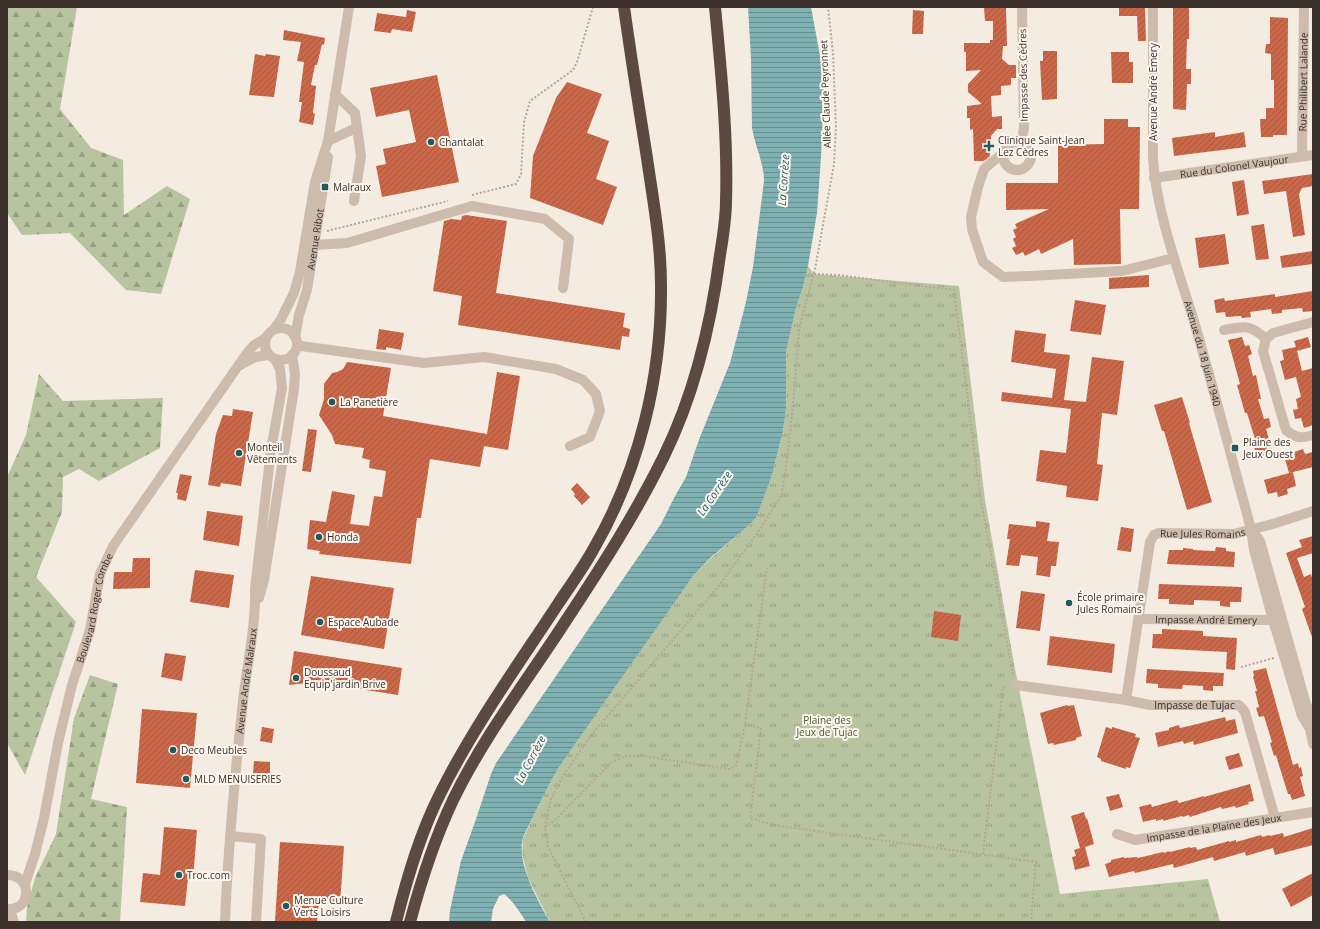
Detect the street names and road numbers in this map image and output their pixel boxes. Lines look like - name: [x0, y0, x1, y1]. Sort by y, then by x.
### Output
- street label: Impasse des Cèdres: [1015, 28, 1031, 122]
- street label: Rue Philibert Lalande: [1295, 32, 1311, 132]
- street label: Allée Claude Peyronnet: [816, 39, 834, 148]
- street label: Avenue André Emery: [1146, 42, 1160, 141]
- street label: Rue du Colonel Vaujour: [1179, 152, 1289, 181]
- street label: Avenue Ribot: [303, 207, 327, 271]
- street label: Avenue du 18 Juin 1940: [1181, 299, 1225, 408]
- street label: Rue Jules Romains: [1160, 524, 1247, 541]
- street label: Boulevard Roger Combe: [73, 550, 116, 665]
- street label: Impasse André Emery: [1155, 612, 1258, 627]
- street label: Avenue André Malraux: [233, 627, 260, 734]
- street label: Impasse de Tujac: [1154, 698, 1235, 712]
- street label: Impasse de la Plaine des Jeux: [1146, 810, 1283, 845]

